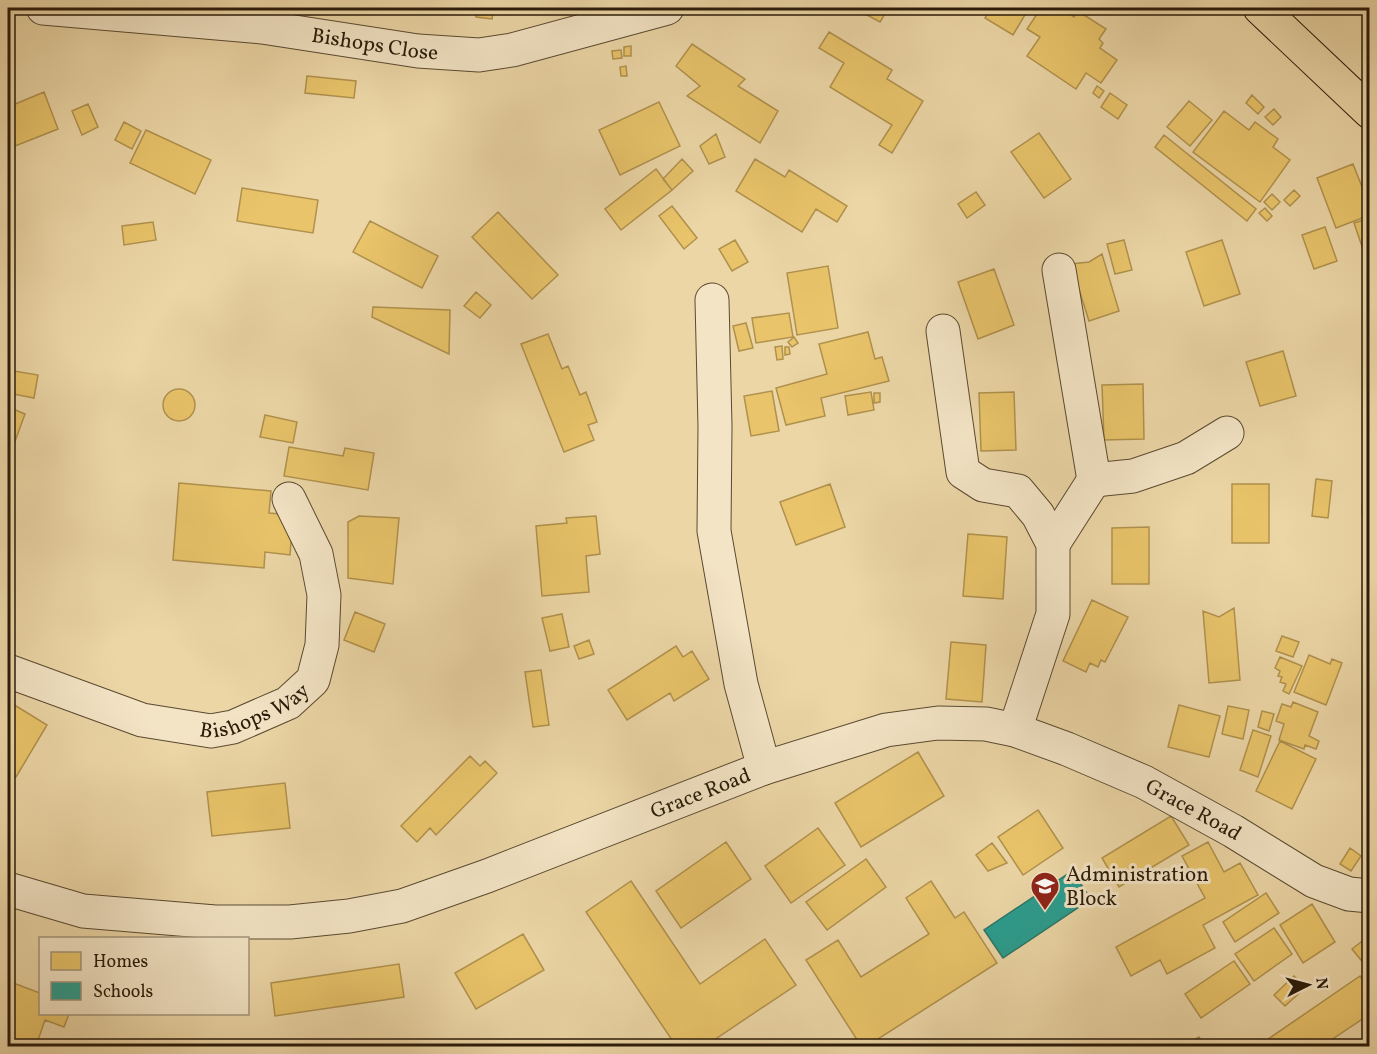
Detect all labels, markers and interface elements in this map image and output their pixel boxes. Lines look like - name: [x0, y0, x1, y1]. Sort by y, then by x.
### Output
- street label: Bishops Close: [309, 22, 439, 68]
- street label: Bishops Way: [197, 677, 317, 747]
- street label: Grace Road: [646, 762, 755, 827]
- street label: Grace Road: [1140, 772, 1247, 849]
- place label: Administration Block: [1066, 861, 1209, 914]
- school or university icon: Administration Block: [1029, 870, 1061, 912]
- legend: [39, 937, 249, 1015]
- text: Homes: [93, 950, 148, 975]
- north arrow: [1278, 955, 1338, 1015]
- text: N: [1309, 977, 1333, 991]
- text: Schools: [93, 980, 153, 1005]

